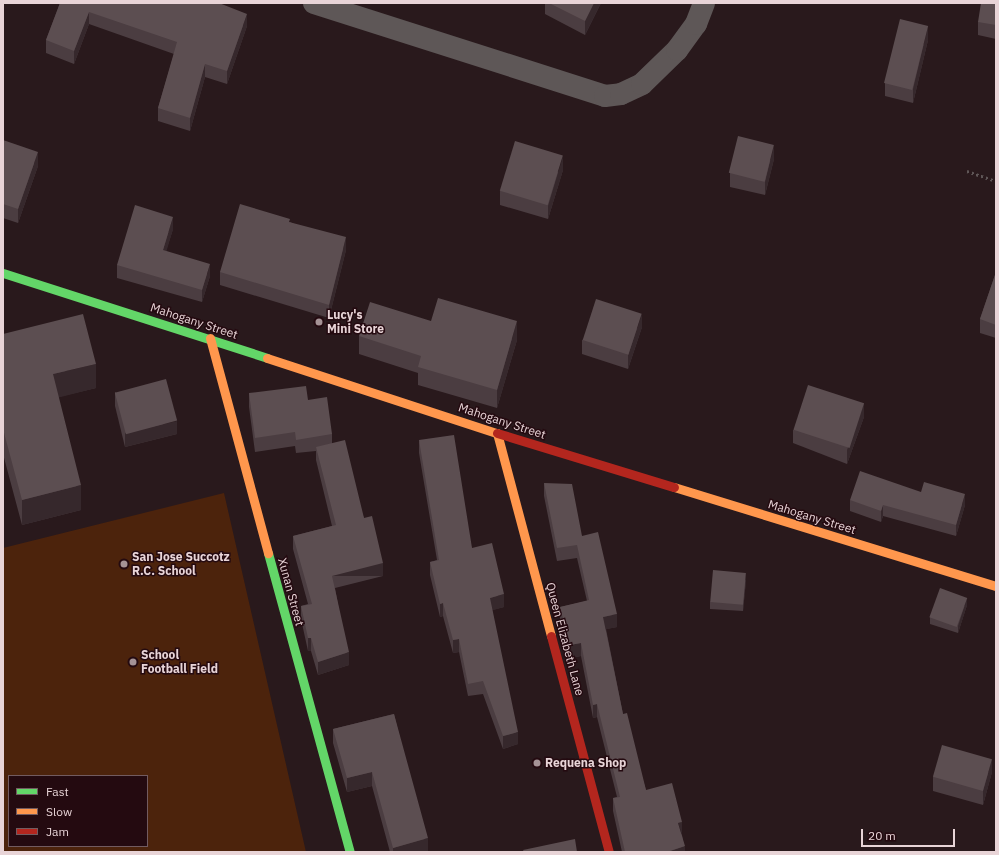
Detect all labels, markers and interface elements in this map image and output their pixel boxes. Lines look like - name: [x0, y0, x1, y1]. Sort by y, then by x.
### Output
- street label: Mahogany Street: [149, 300, 239, 342]
- place label: Lucy's Mini Store: [327, 308, 384, 336]
- marker: Lucy's Mini Store: [314, 317, 324, 327]
- street label: Mahogany Street: [457, 400, 547, 442]
- street label: Mahogany Street: [766, 497, 858, 537]
- place label: San Jose Succotz R.C. School: [132, 550, 230, 578]
- street label: Xunan Street: [275, 556, 307, 628]
- marker: San Jose Succotz R.C. School: [119, 559, 129, 569]
- street label: Queen Elizabeth Lane: [543, 581, 587, 697]
- place label: School Football Field: [141, 648, 218, 676]
- marker: School Football Field: [128, 657, 138, 667]
- place label: Requena Shop: [545, 756, 626, 770]
- marker: Requena Shop: [532, 758, 542, 768]
- legend: [8, 775, 148, 847]
- text: Fast: [46, 784, 69, 799]
- text: Slow: [46, 804, 72, 819]
- scale bar: [863, 821, 957, 847]
- text: Jam: [46, 824, 69, 839]
- text: 20 m: [868, 828, 896, 843]

